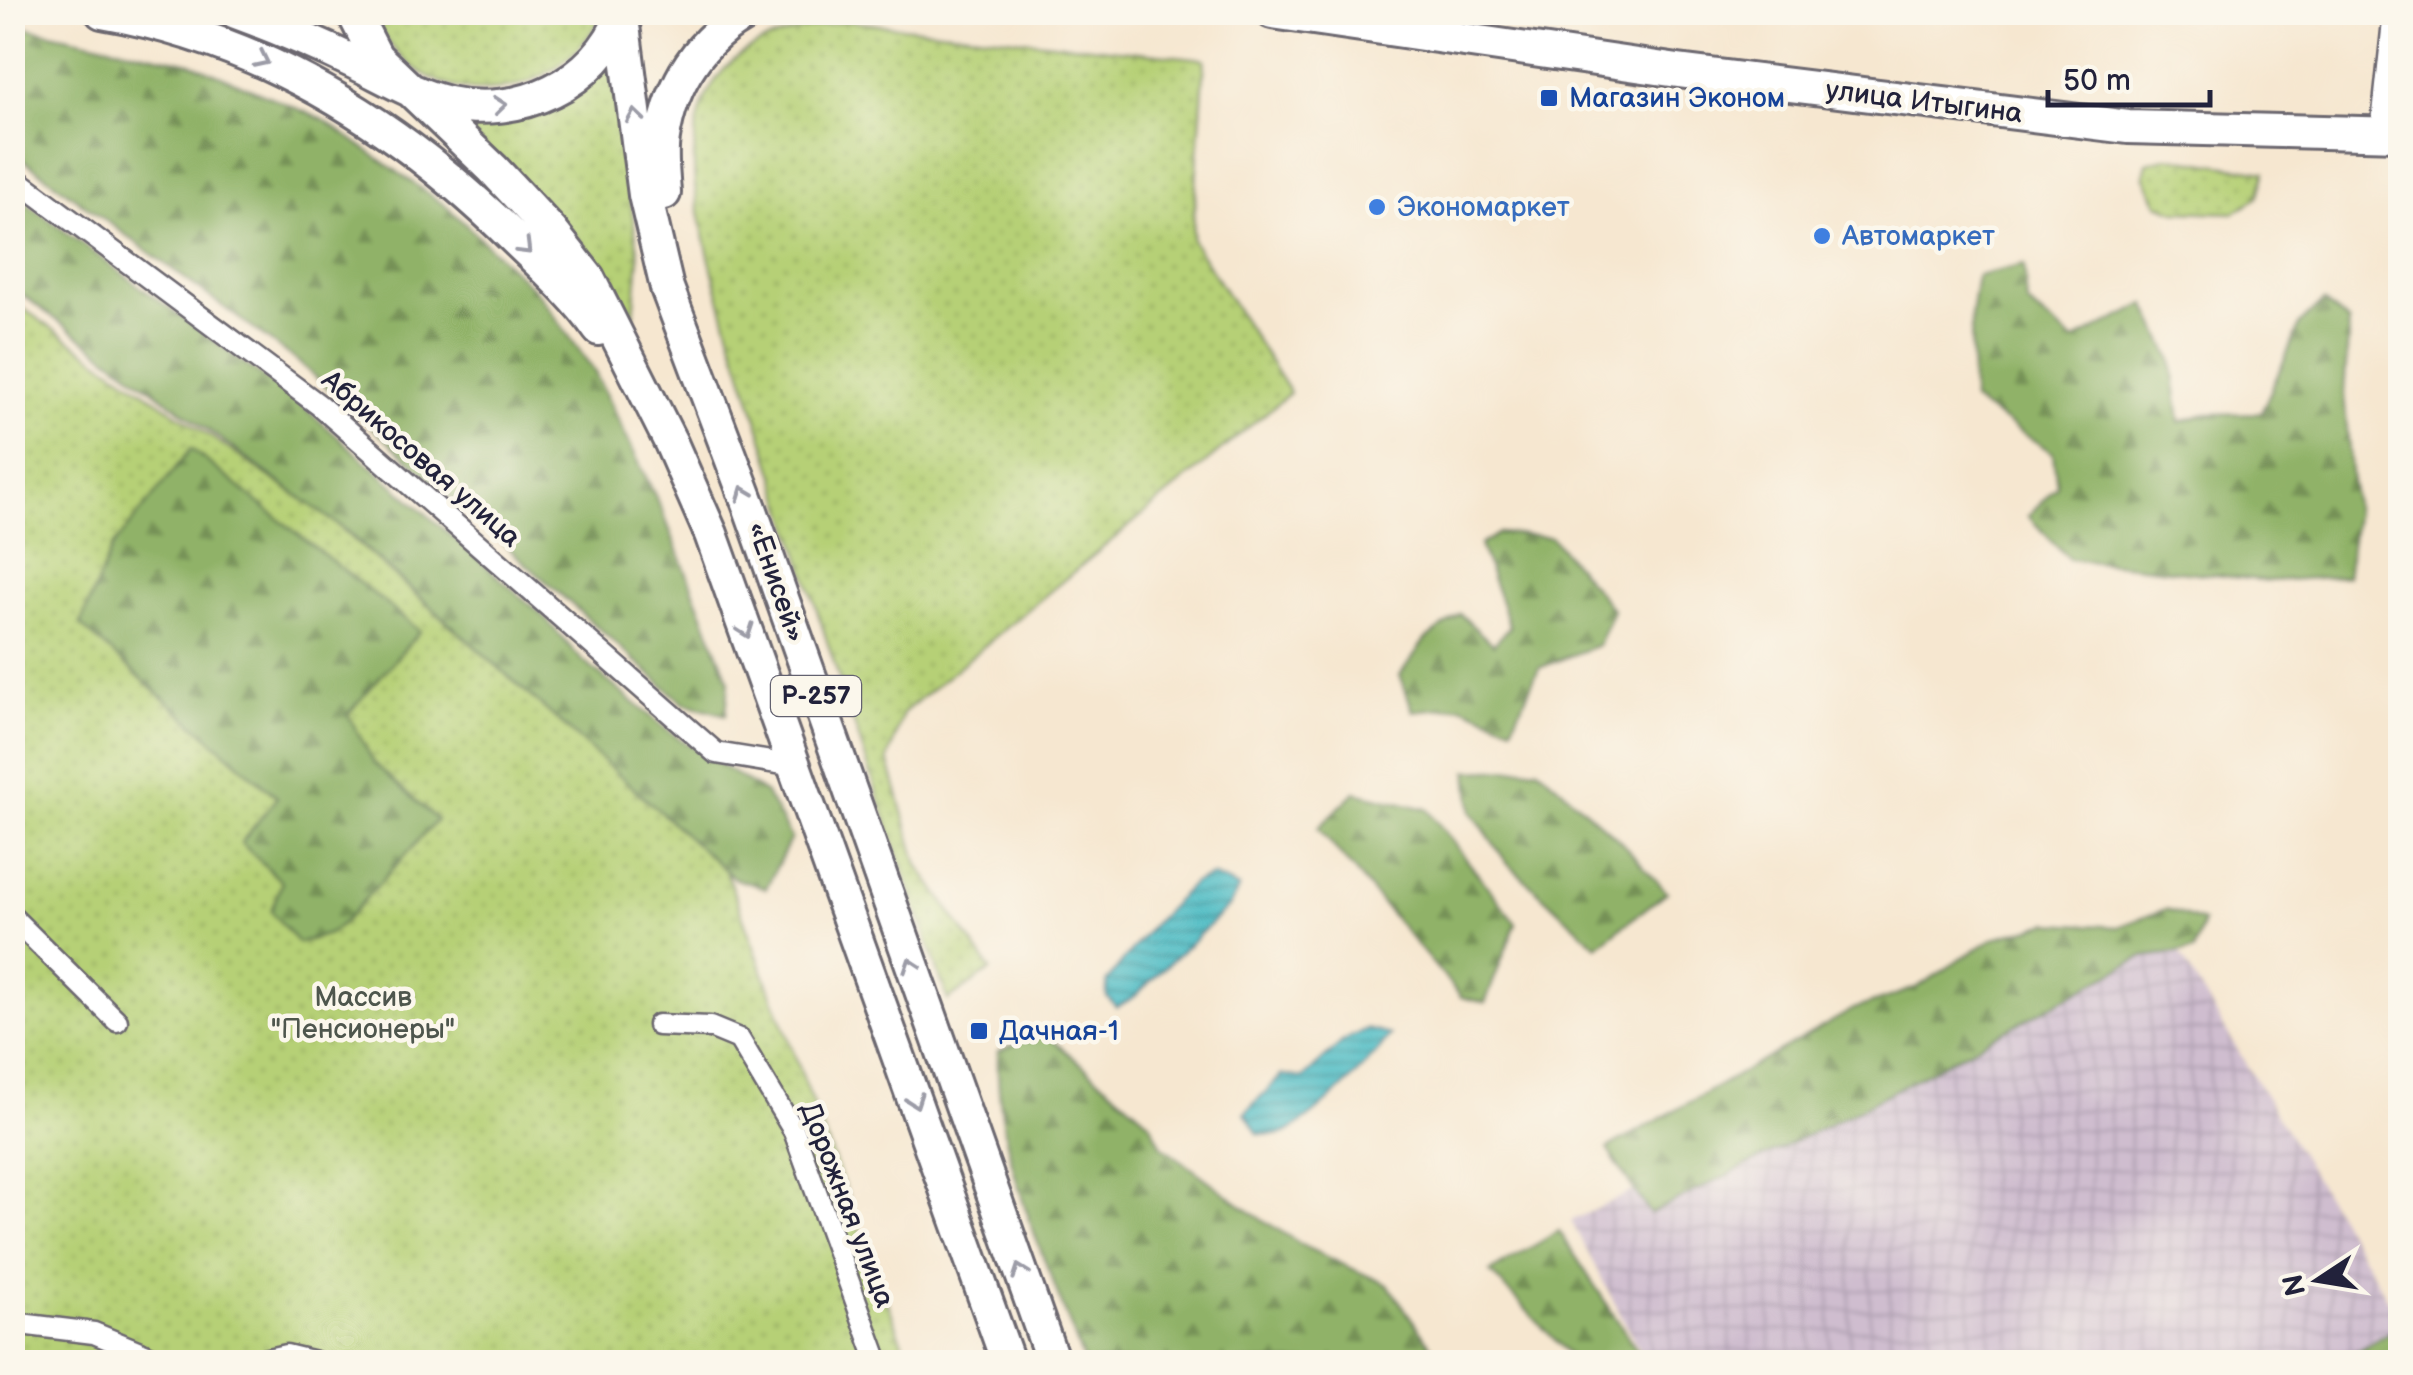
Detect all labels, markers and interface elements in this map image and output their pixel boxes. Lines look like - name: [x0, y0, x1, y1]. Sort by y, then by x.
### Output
- scale bar: [2048, 45, 2210, 107]
- one-way arrow: [252, 48, 270, 68]
- text: 50 m: [2063, 63, 2131, 99]
- street label: улица Итыгина: [1824, 74, 2025, 130]
- place label: Магазин Эконом: [1569, 82, 1785, 115]
- marker: Магазин Эконом: [1538, 87, 1560, 109]
- one-way arrow: [492, 95, 508, 116]
- one-way arrow: [625, 107, 646, 123]
- place label: Экономаркет: [1397, 191, 1570, 224]
- marker: Экономаркет: [1366, 196, 1388, 218]
- place label: Автомаркет: [1841, 220, 1995, 253]
- marker: Автомаркет: [1811, 225, 1833, 247]
- one-way arrow: [513, 236, 531, 254]
- street label: Абрикосовая улица: [314, 363, 528, 555]
- one-way arrow: [735, 486, 756, 503]
- street label: «Енисей»: [740, 517, 812, 647]
- one-way arrow: [734, 621, 755, 638]
- road number: Р-257: [771, 676, 861, 716]
- one-way arrow: [902, 957, 923, 974]
- park label: Массив "Пенсионеры": [271, 981, 455, 1046]
- place label: Дачная-1: [999, 1015, 1119, 1048]
- marker: Дачная-1: [968, 1020, 990, 1042]
- one-way arrow: [903, 1092, 924, 1109]
- street label: Дорожная улица: [793, 1098, 901, 1313]
- north arrow: [2268, 1230, 2368, 1330]
- one-way arrow: [1011, 1263, 1032, 1280]
- text: N: [2277, 1271, 2313, 1299]

